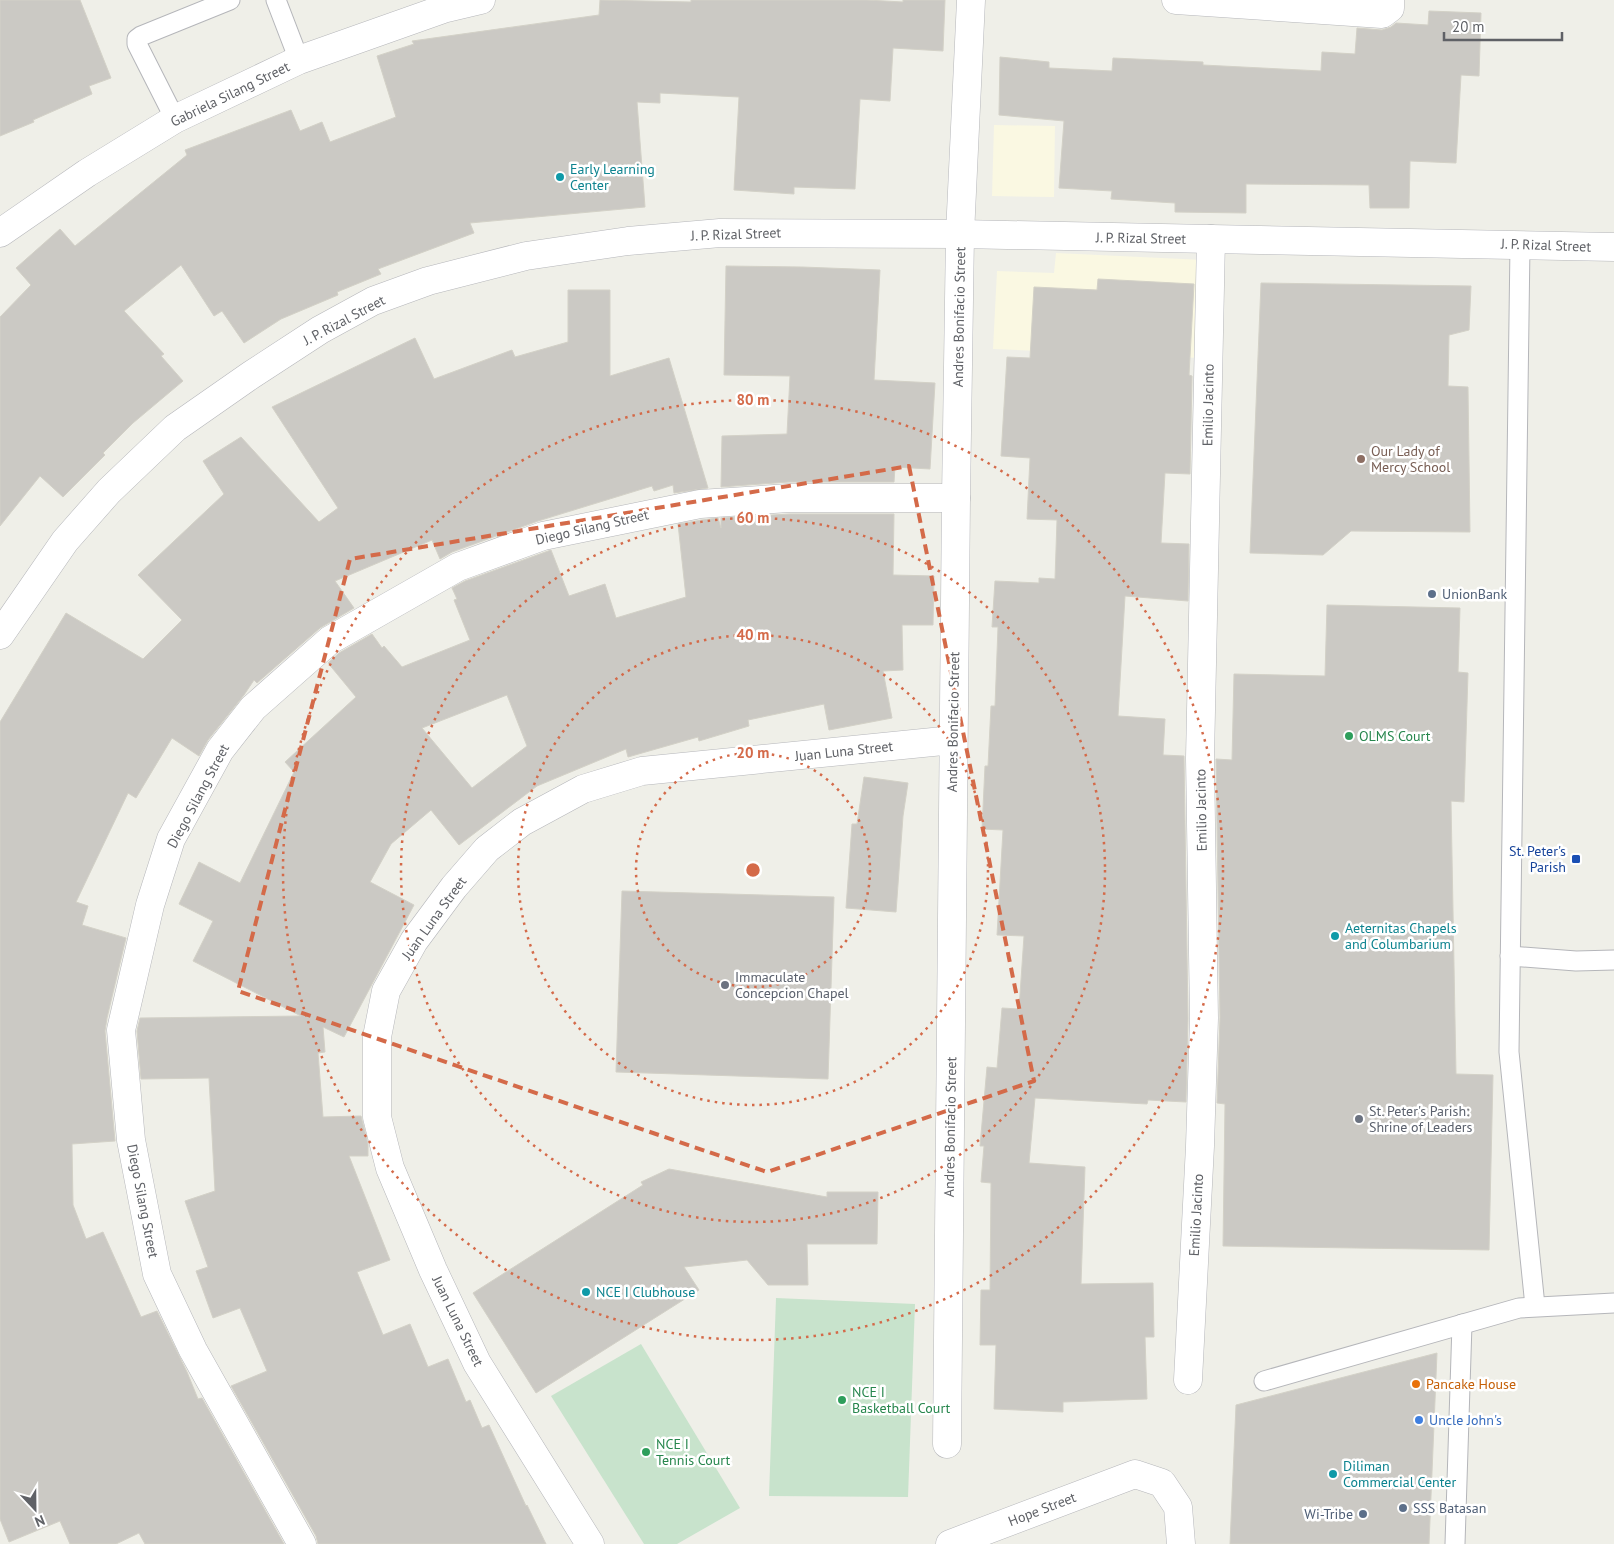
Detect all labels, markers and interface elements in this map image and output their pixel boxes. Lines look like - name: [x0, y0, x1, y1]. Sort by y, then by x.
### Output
- scale bar: [1444, 10, 1562, 42]
- text: 20 m: [1452, 17, 1485, 36]
- street label: Gabriela Silang Street: [167, 57, 293, 131]
- place label: Early Learning Center: [570, 160, 655, 194]
- marker: Early Learning Center: [554, 171, 566, 183]
- street label: J. P. Rizal Street: [690, 223, 782, 245]
- street label: J. P. Rizal Street: [1095, 228, 1187, 248]
- street label: J. P. Rizal Street: [1500, 234, 1592, 256]
- street label: Andres Bonifacio Street: [949, 246, 969, 387]
- street label: J. P. Rizal Street: [299, 291, 388, 350]
- street label: Emilio Jacinto: [1198, 364, 1218, 446]
- text: 80 m: [737, 390, 769, 409]
- place label: Our Lady of Mercy School: [1371, 442, 1450, 476]
- marker: Our Lady of Mercy School: [1355, 453, 1367, 465]
- street label: Diego Silang Street: [534, 505, 651, 549]
- text: 60 m: [737, 508, 769, 527]
- place label: UnionBank: [1442, 585, 1507, 603]
- marker: UnionBank: [1426, 588, 1438, 600]
- text: 40 m: [737, 625, 769, 644]
- street label: Andres Bonifacio Street: [943, 651, 963, 792]
- place label: OLMS Court: [1359, 727, 1431, 745]
- marker: OLMS Court: [1343, 730, 1355, 742]
- street label: Juan Luna Street: [793, 737, 894, 765]
- street label: Diego Silang Street: [163, 741, 233, 851]
- text: 20 m: [737, 743, 769, 762]
- street label: Emilio Jacinto: [1191, 769, 1211, 851]
- place label: St. Peter's Parish: [1509, 842, 1566, 876]
- marker: St. Peter's Parish: [1570, 853, 1582, 865]
- centre of rings: [744, 861, 762, 879]
- street label: Juan Luna Street: [397, 873, 470, 964]
- place label: Aeternitas Chapels and Columbarium: [1345, 919, 1457, 953]
- marker: Aeternitas Chapels and Columbarium: [1329, 930, 1341, 942]
- place label: Immaculate Concepcion Chapel: [735, 968, 849, 1002]
- marker: Immaculate Concepcion Chapel: [719, 979, 731, 991]
- street label: Andres Bonifacio Street: [940, 1056, 960, 1197]
- place label: St. Peter's Parish: Shrine of Leaders: [1369, 1102, 1473, 1136]
- marker: St. Peter's Parish: Shrine of Leaders: [1353, 1113, 1365, 1125]
- street label: Diego Silang Street: [123, 1143, 163, 1260]
- street label: Emilio Jacinto: [1185, 1173, 1207, 1257]
- street label: Juan Luna Street: [428, 1272, 488, 1369]
- place label: NCE I Clubhouse: [596, 1283, 695, 1301]
- marker: NCE I Clubhouse: [580, 1286, 592, 1298]
- place label: Pancake House: [1426, 1375, 1516, 1393]
- marker: Pancake House: [1410, 1378, 1422, 1390]
- place label: NCE I Basketball Court: [852, 1383, 951, 1417]
- marker: NCE I Basketball Court: [836, 1394, 848, 1406]
- place label: Uncle John's: [1429, 1411, 1502, 1429]
- marker: Uncle John's: [1413, 1414, 1425, 1426]
- place label: NCE I Tennis Court: [656, 1435, 731, 1469]
- marker: NCE I Tennis Court: [640, 1446, 652, 1458]
- place label: Diliman Commercial Center: [1343, 1457, 1456, 1491]
- marker: Diliman Commercial Center: [1327, 1468, 1339, 1480]
- north arrow: [10, 1484, 60, 1534]
- street label: Hope Street: [1006, 1488, 1079, 1530]
- place label: SSS Batasan: [1413, 1499, 1486, 1517]
- marker: SSS Batasan: [1397, 1502, 1409, 1514]
- place label: Wi-Tribe: [1304, 1505, 1353, 1523]
- marker: Wi-Tribe: [1357, 1508, 1369, 1520]
- text: N: [32, 1511, 48, 1531]

